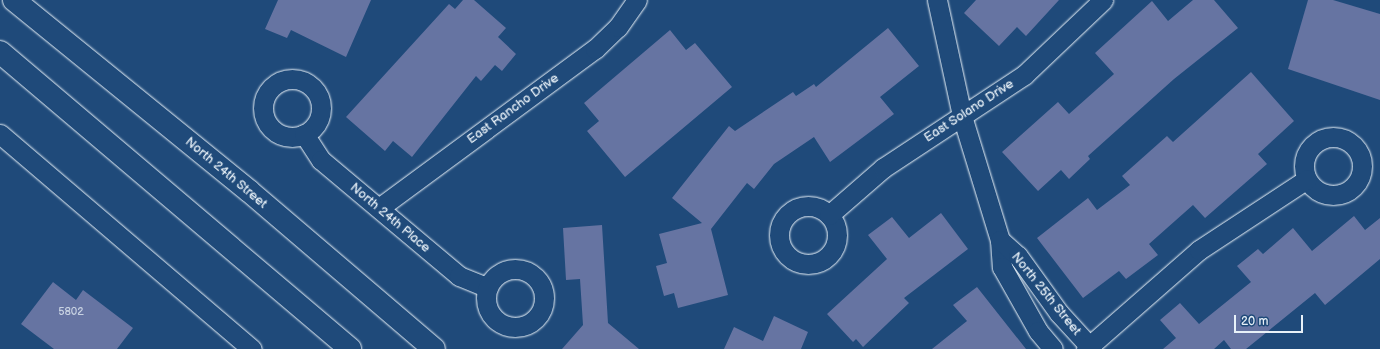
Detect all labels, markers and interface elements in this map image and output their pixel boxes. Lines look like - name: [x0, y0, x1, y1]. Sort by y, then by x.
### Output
- street label: East Rancho Drive: [464, 71, 562, 147]
- street label: East Solano Drive: [921, 76, 1017, 146]
- street label: North 24th Street: [182, 134, 270, 212]
- street label: North 24th Place: [347, 180, 433, 256]
- street label: North 25th Street: [1008, 249, 1084, 339]
- house number: 5802: [58, 305, 84, 319]
- scale bar: [1236, 307, 1305, 333]
- text: 20 m: [1241, 314, 1268, 329]

